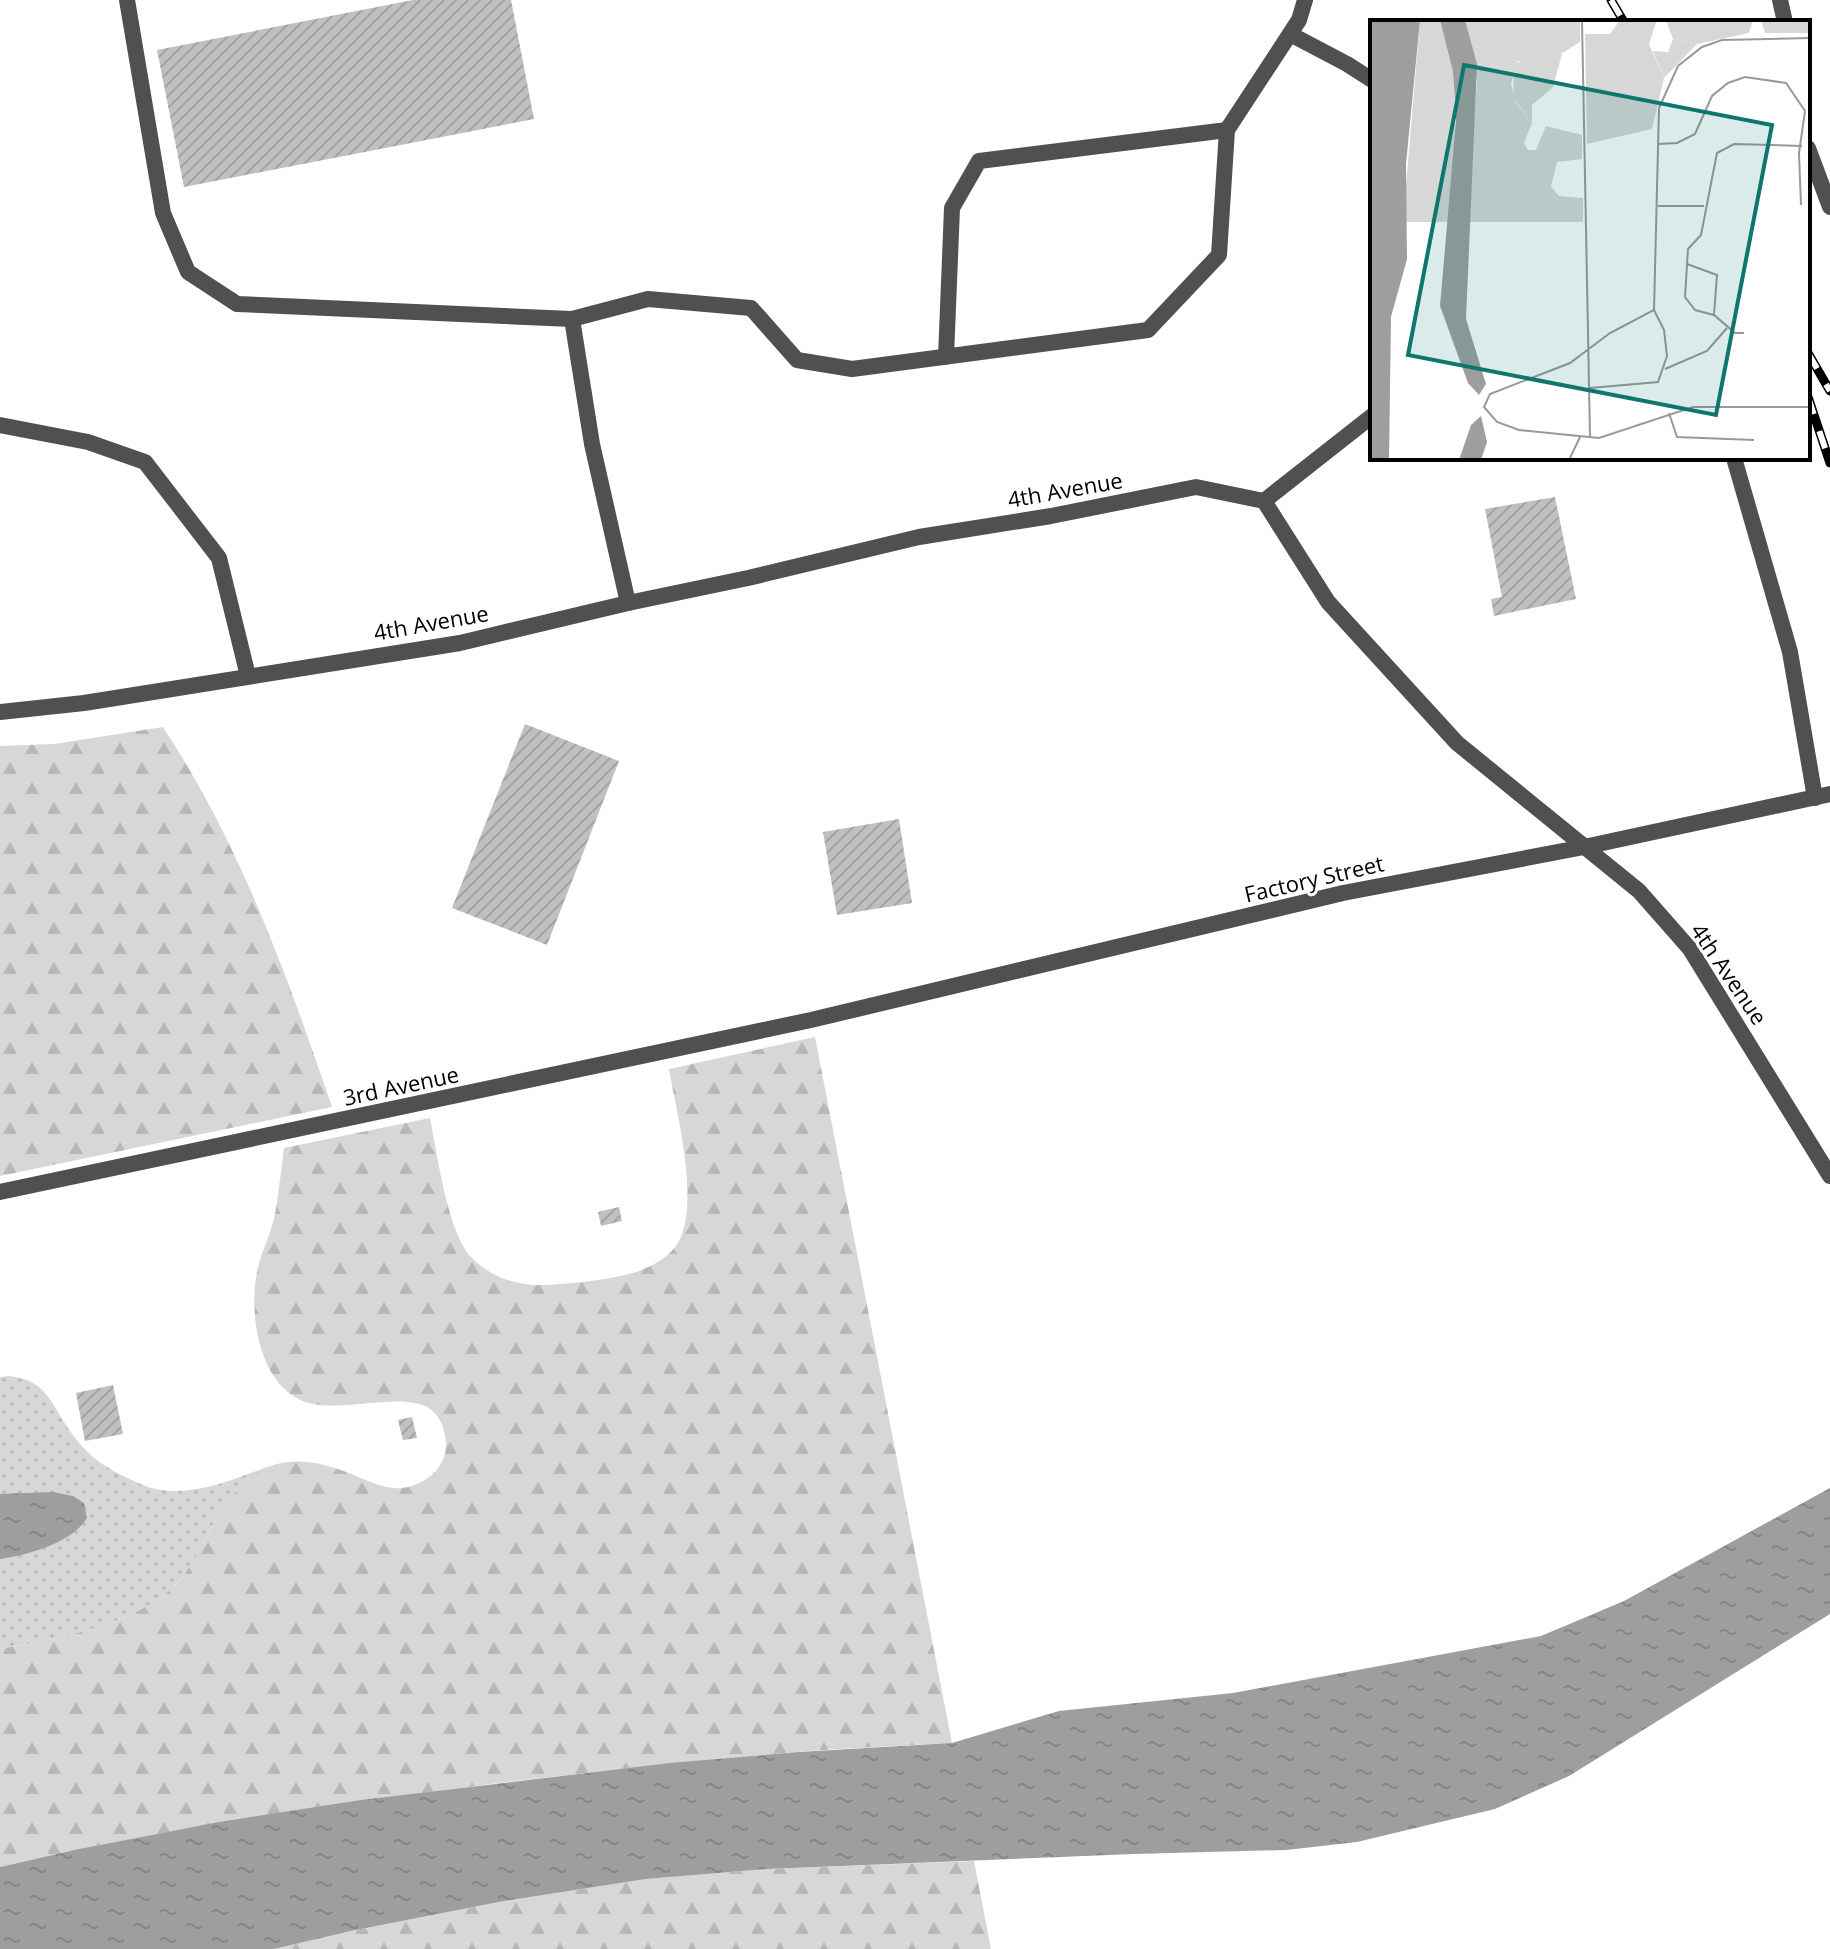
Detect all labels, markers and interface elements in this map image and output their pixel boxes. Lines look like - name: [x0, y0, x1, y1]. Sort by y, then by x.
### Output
- inset map: [1370, 20, 1810, 460]
- street label: 4th Avenue: [1005, 464, 1125, 514]
- street label: 4th Avenue: [371, 597, 491, 647]
- street label: Factory Street: [1241, 847, 1387, 909]
- street label: 4th Avenue: [1685, 917, 1775, 1030]
- street label: 3rd Avenue: [340, 1058, 461, 1112]

